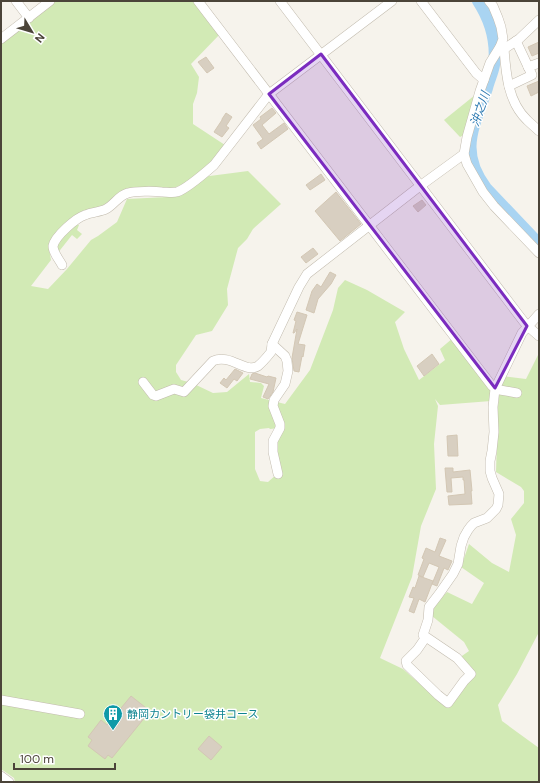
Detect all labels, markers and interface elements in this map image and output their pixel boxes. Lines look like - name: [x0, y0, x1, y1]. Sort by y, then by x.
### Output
- north arrow: [12, 12, 52, 52]
- text: N: [32, 31, 48, 46]
- water label: 沖之川: [467, 87, 494, 129]
- building icon: 静岡カントリー袋井コース: [102, 703, 124, 731]
- place label: 静岡カントリー袋井コース: [127, 707, 258, 721]
- scale bar: [14, 745, 115, 771]
- text: 100 m: [20, 751, 54, 767]

